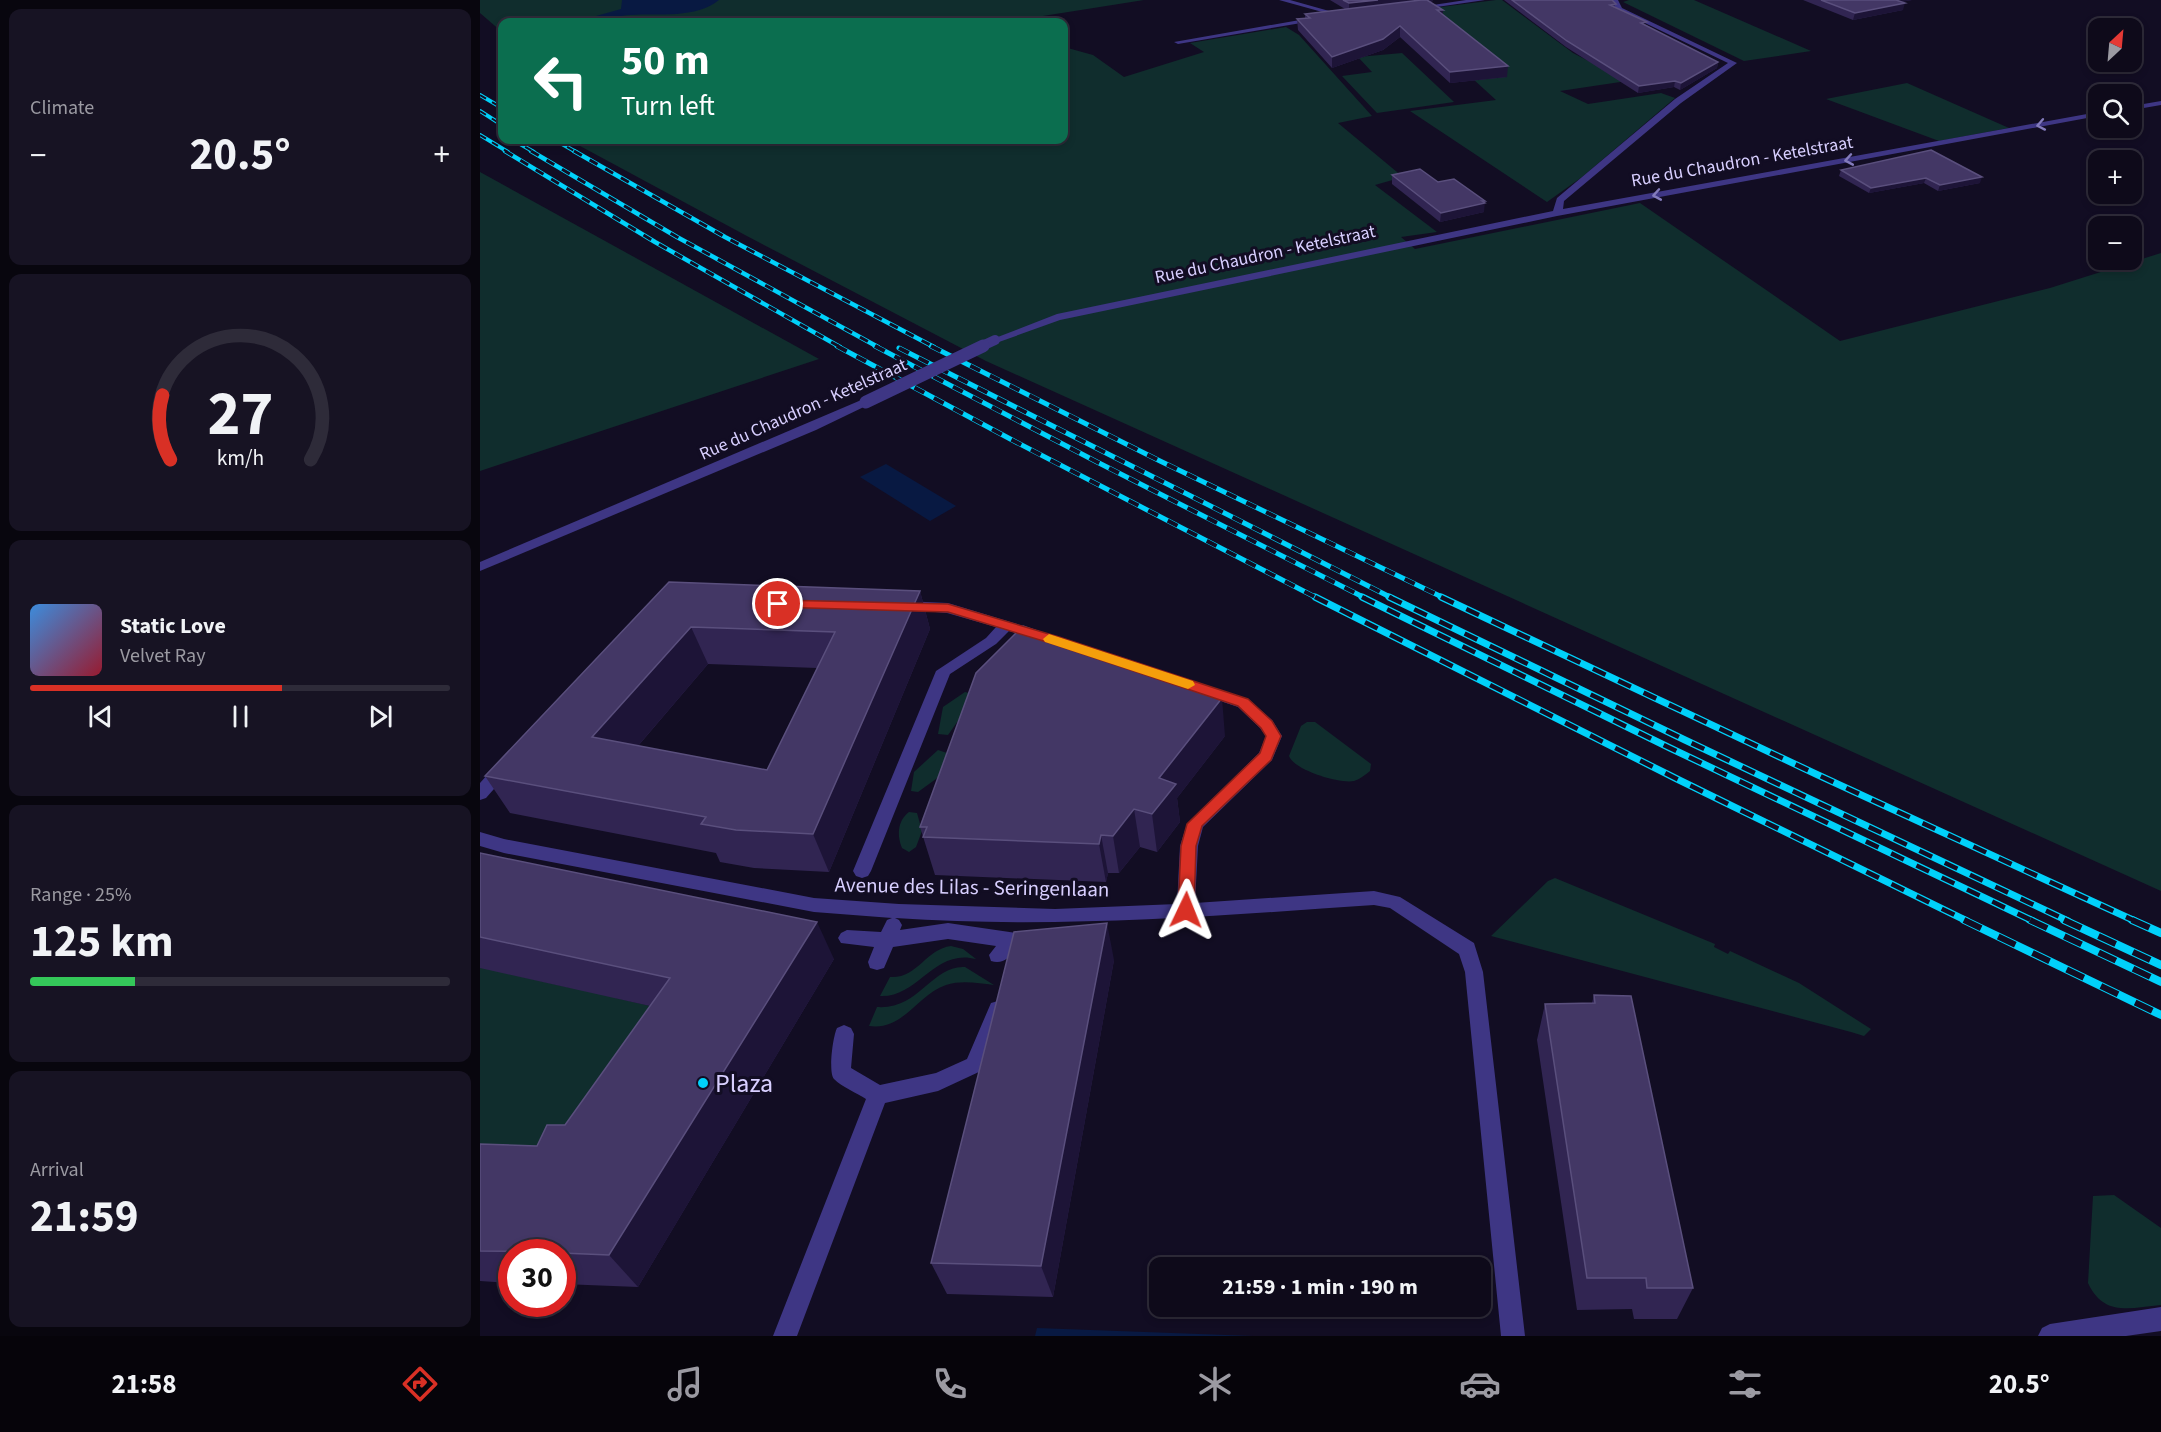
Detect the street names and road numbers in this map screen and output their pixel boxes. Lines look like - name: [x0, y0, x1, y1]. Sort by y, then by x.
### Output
- street label: Rue du Chaudron - Ketelstraat: [1629, 130, 1855, 193]
- street label: Rue du Chaudron - Ketelstraat: [1153, 219, 1378, 290]
- street label: Rue du Chaudron - Ketelstraat: [695, 352, 911, 467]
- street label: Avenue des Lilas - Seringenlaan: [834, 870, 1110, 904]

